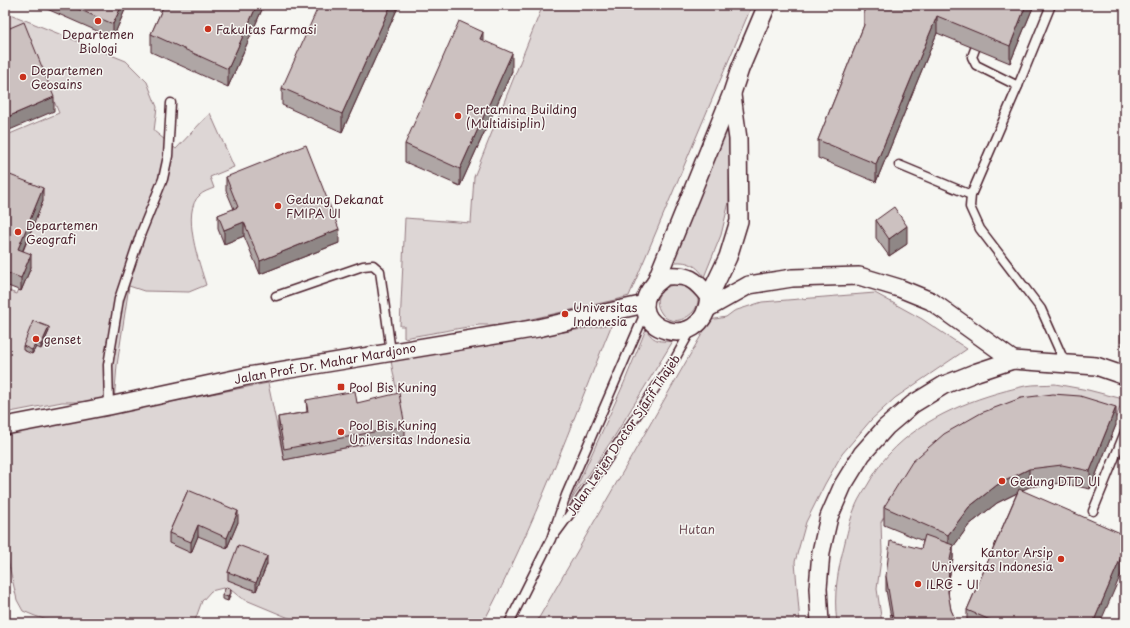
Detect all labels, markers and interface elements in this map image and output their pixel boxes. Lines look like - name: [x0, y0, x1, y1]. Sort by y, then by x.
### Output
- marker: Departemen Biologi: [93, 16, 103, 26]
- place label: Fakultas Farmasi: [216, 20, 317, 38]
- marker: Fakultas Farmasi: [203, 24, 213, 34]
- place label: Departemen Biologi: [62, 25, 134, 57]
- place label: Departemen Geosains: [31, 61, 103, 93]
- marker: Departemen Geosains: [18, 72, 28, 82]
- place label: Pertamina Building (Multidisiplin): [466, 100, 577, 132]
- marker: Pertamina Building (Multidisiplin): [453, 111, 463, 121]
- place label: Gedung Dekanat FMIPA UI: [286, 190, 384, 222]
- marker: Gedung Dekanat FMIPA UI: [273, 201, 283, 211]
- place label: Departemen Geografi: [26, 216, 98, 248]
- marker: Departemen Geografi: [13, 227, 23, 237]
- place label: Universitas Indonesia: [573, 298, 638, 330]
- marker: Universitas Indonesia: [560, 309, 570, 319]
- place label: genset: [44, 330, 81, 348]
- marker: genset: [31, 334, 41, 344]
- street label: Jalan Prof. Dr. Mahar Mardjono: [233, 338, 418, 388]
- street label: Jalan Letjen Doctor Sjarif Thajeb: [562, 351, 684, 519]
- place label: Pool Bis Kuning: [349, 378, 437, 396]
- marker: Pool Bis Kuning: [336, 382, 346, 392]
- place label: Pool Bis Kuning Universitas Indonesia: [349, 416, 471, 448]
- marker: Pool Bis Kuning Universitas Indonesia: [336, 427, 346, 437]
- place label: Gedung DTD UI: [1010, 472, 1100, 490]
- marker: Gedung DTD UI: [997, 476, 1007, 486]
- park label: Hutan: [679, 520, 715, 538]
- place label: Kantor Arsip Universitas Indonesia: [931, 543, 1054, 575]
- marker: Kantor Arsip Universitas Indonesia: [1056, 554, 1066, 564]
- place label: ILRC - UI: [926, 575, 979, 593]
- marker: ILRC - UI: [913, 579, 923, 589]

